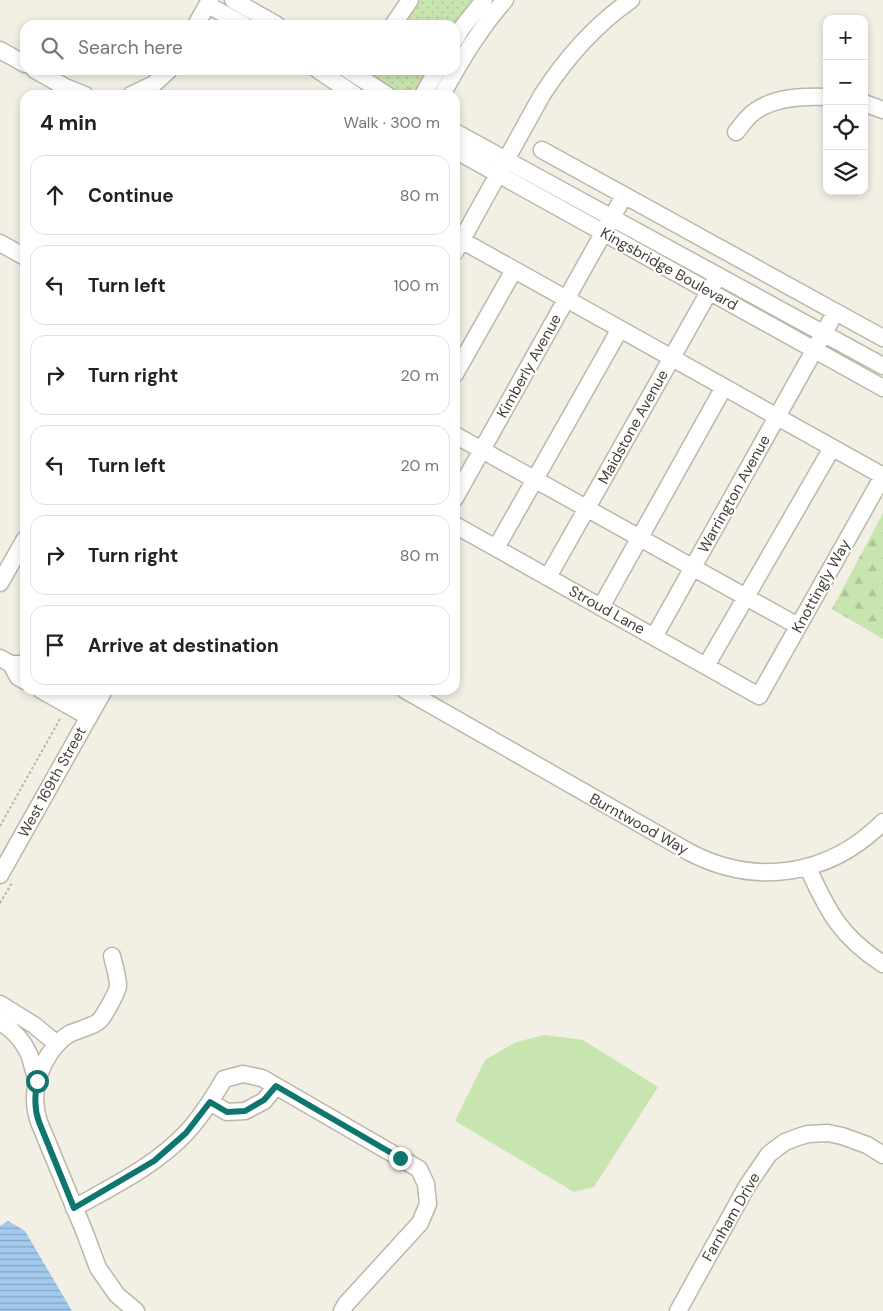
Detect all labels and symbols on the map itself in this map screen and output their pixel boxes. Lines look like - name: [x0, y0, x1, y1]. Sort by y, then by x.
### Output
- street label: Kingsbridge Boulevard: [597, 223, 741, 315]
- street label: Kimberly Avenue: [492, 310, 566, 422]
- street label: Maidstone Avenue: [593, 366, 673, 488]
- street label: Warrington Avenue: [693, 432, 775, 556]
- street label: Knottingly Way: [787, 535, 855, 636]
- street label: Stroud Lane: [565, 581, 649, 639]
- street label: West 169th Street: [13, 723, 91, 841]
- street label: Burntwood Way: [586, 789, 693, 860]
- route start: [26, 1070, 49, 1093]
- route end: [389, 1147, 412, 1170]
- street label: Farnham Drive: [697, 1169, 765, 1265]

